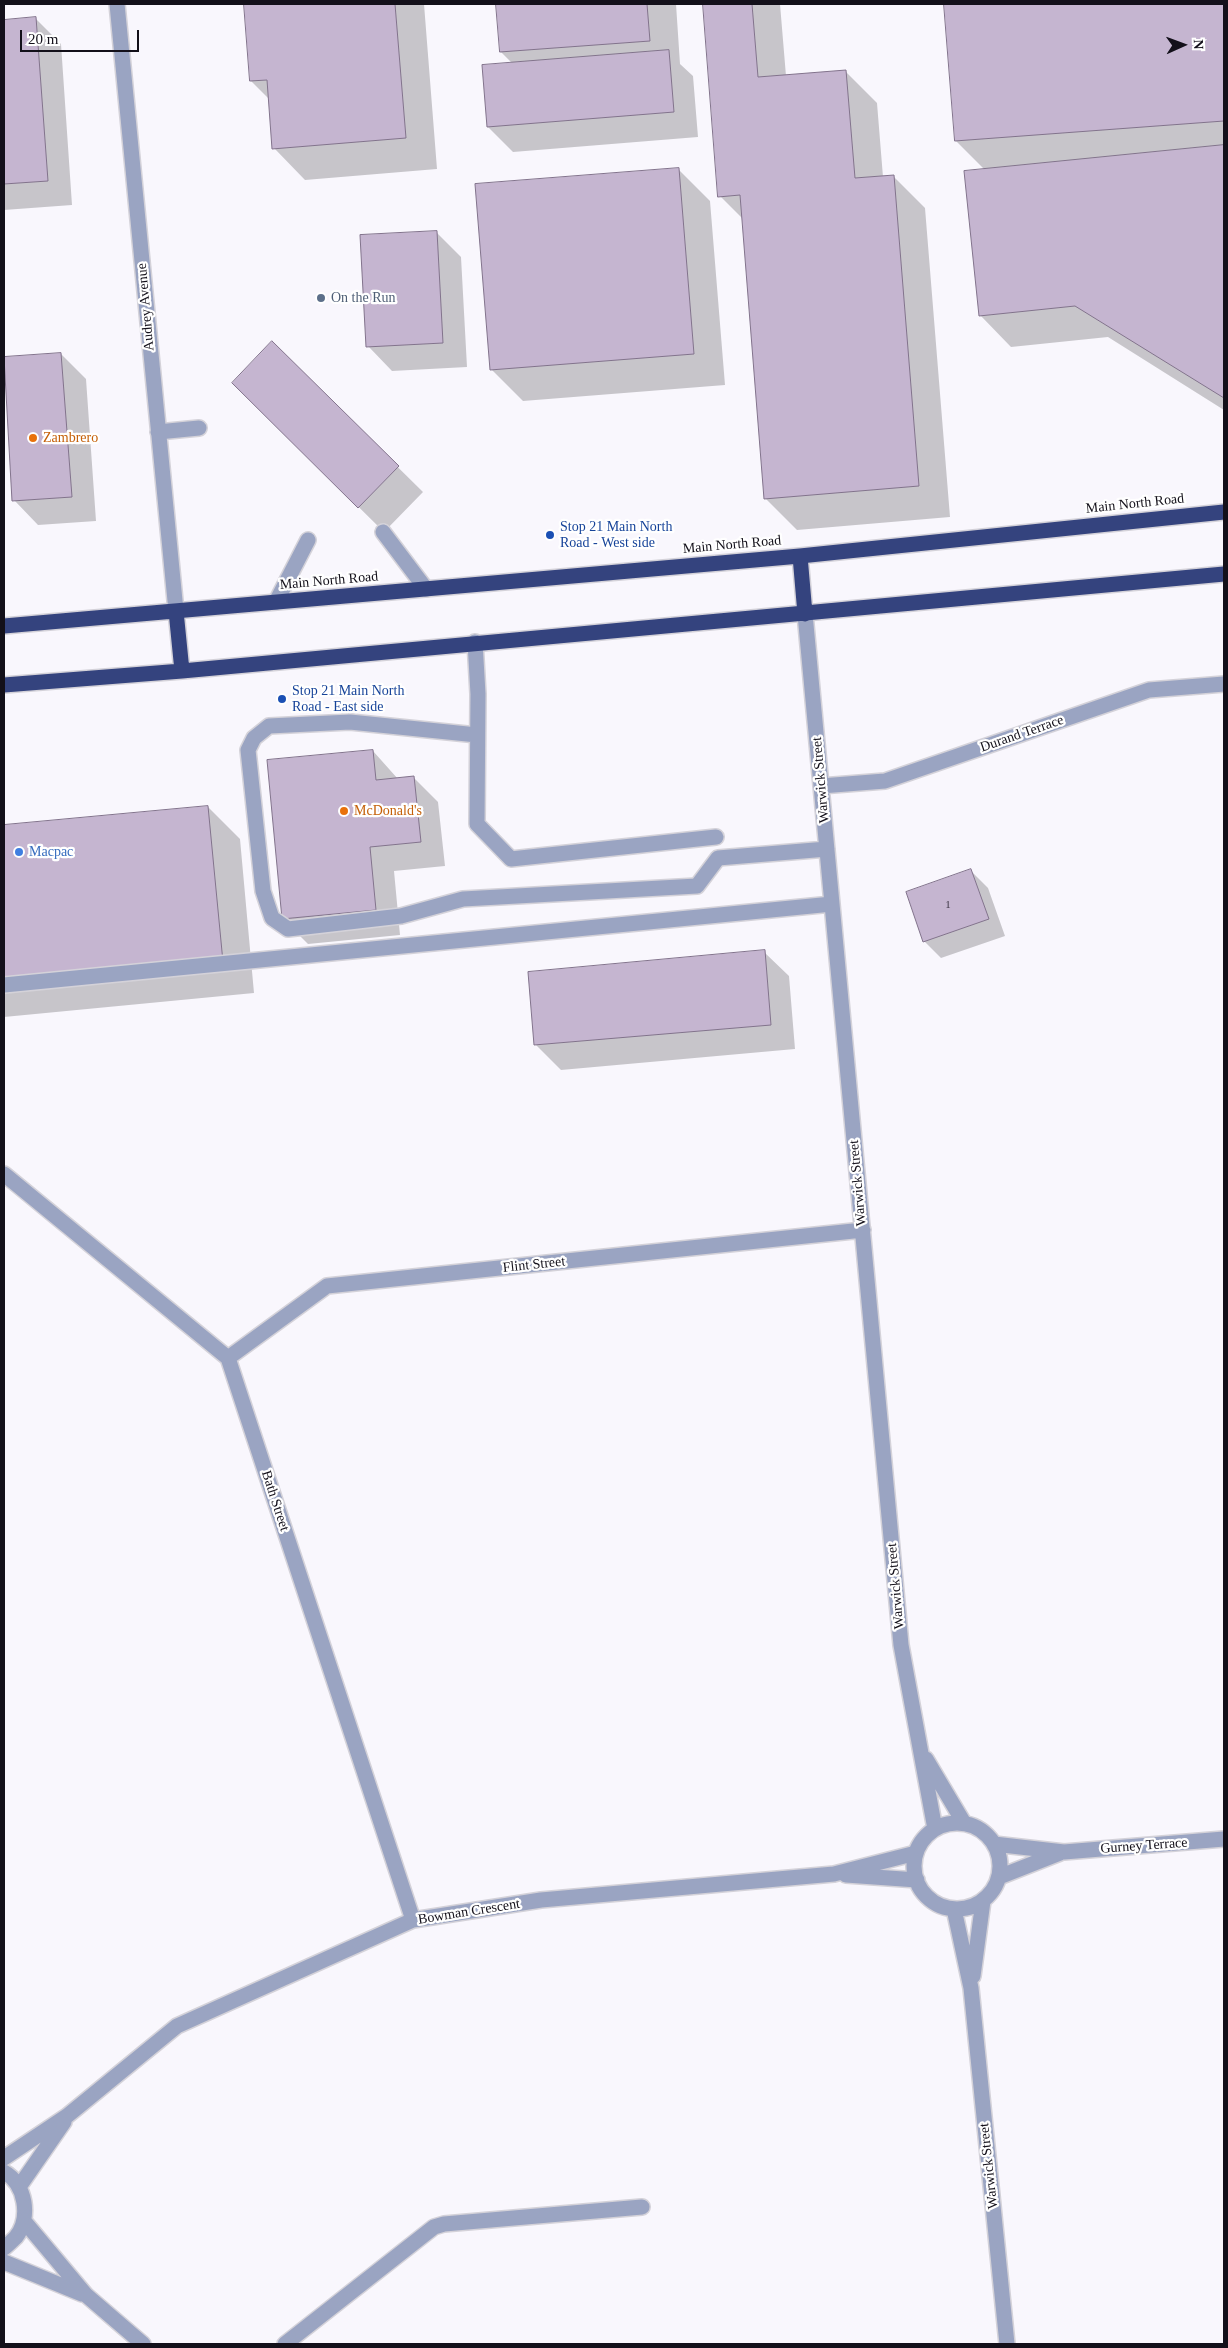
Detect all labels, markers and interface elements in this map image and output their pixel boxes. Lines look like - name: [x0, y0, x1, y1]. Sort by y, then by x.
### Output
- scale bar: [22, 20, 141, 52]
- north arrow: [1158, 20, 1208, 70]
- text: 20 m: [28, 31, 58, 47]
- text: N: [1191, 39, 1206, 50]
- street label: Audrey Avenue: [134, 262, 158, 352]
- place label: On the Run: [331, 290, 396, 306]
- marker: On the Run: [315, 292, 327, 304]
- place label: Zambrero: [43, 430, 98, 446]
- marker: Zambrero: [27, 432, 39, 444]
- street label: Main North Road: [1085, 490, 1185, 518]
- place label: Stop 21 Main North Road - West side: [560, 519, 672, 552]
- marker: Stop 21 Main North Road - West side: [544, 529, 556, 541]
- street label: Main North Road: [682, 532, 782, 558]
- street label: Main North Road: [279, 568, 379, 594]
- place label: Stop 21 Main North Road - East side: [292, 683, 404, 716]
- marker: Stop 21 Main North Road - East side: [276, 693, 288, 705]
- street label: Durand Terrace: [978, 712, 1066, 756]
- street label: Warwick Street: [809, 736, 833, 824]
- place label: McDonald's: [354, 803, 422, 819]
- marker: McDonald's: [338, 805, 350, 817]
- place label: Macpac: [29, 844, 73, 860]
- marker: Macpac: [13, 846, 25, 858]
- house number: 1: [945, 898, 951, 912]
- street label: Warwick Street: [846, 1139, 870, 1227]
- street label: Flint Street: [502, 1253, 566, 1277]
- street label: Bath Street: [257, 1469, 293, 1533]
- street label: Warwick Street: [884, 1542, 908, 1630]
- street label: Gurney Terrace: [1100, 1835, 1188, 1857]
- street label: Bowman Crescent: [417, 1896, 521, 1928]
- street label: Warwick Street: [976, 2122, 1002, 2210]

